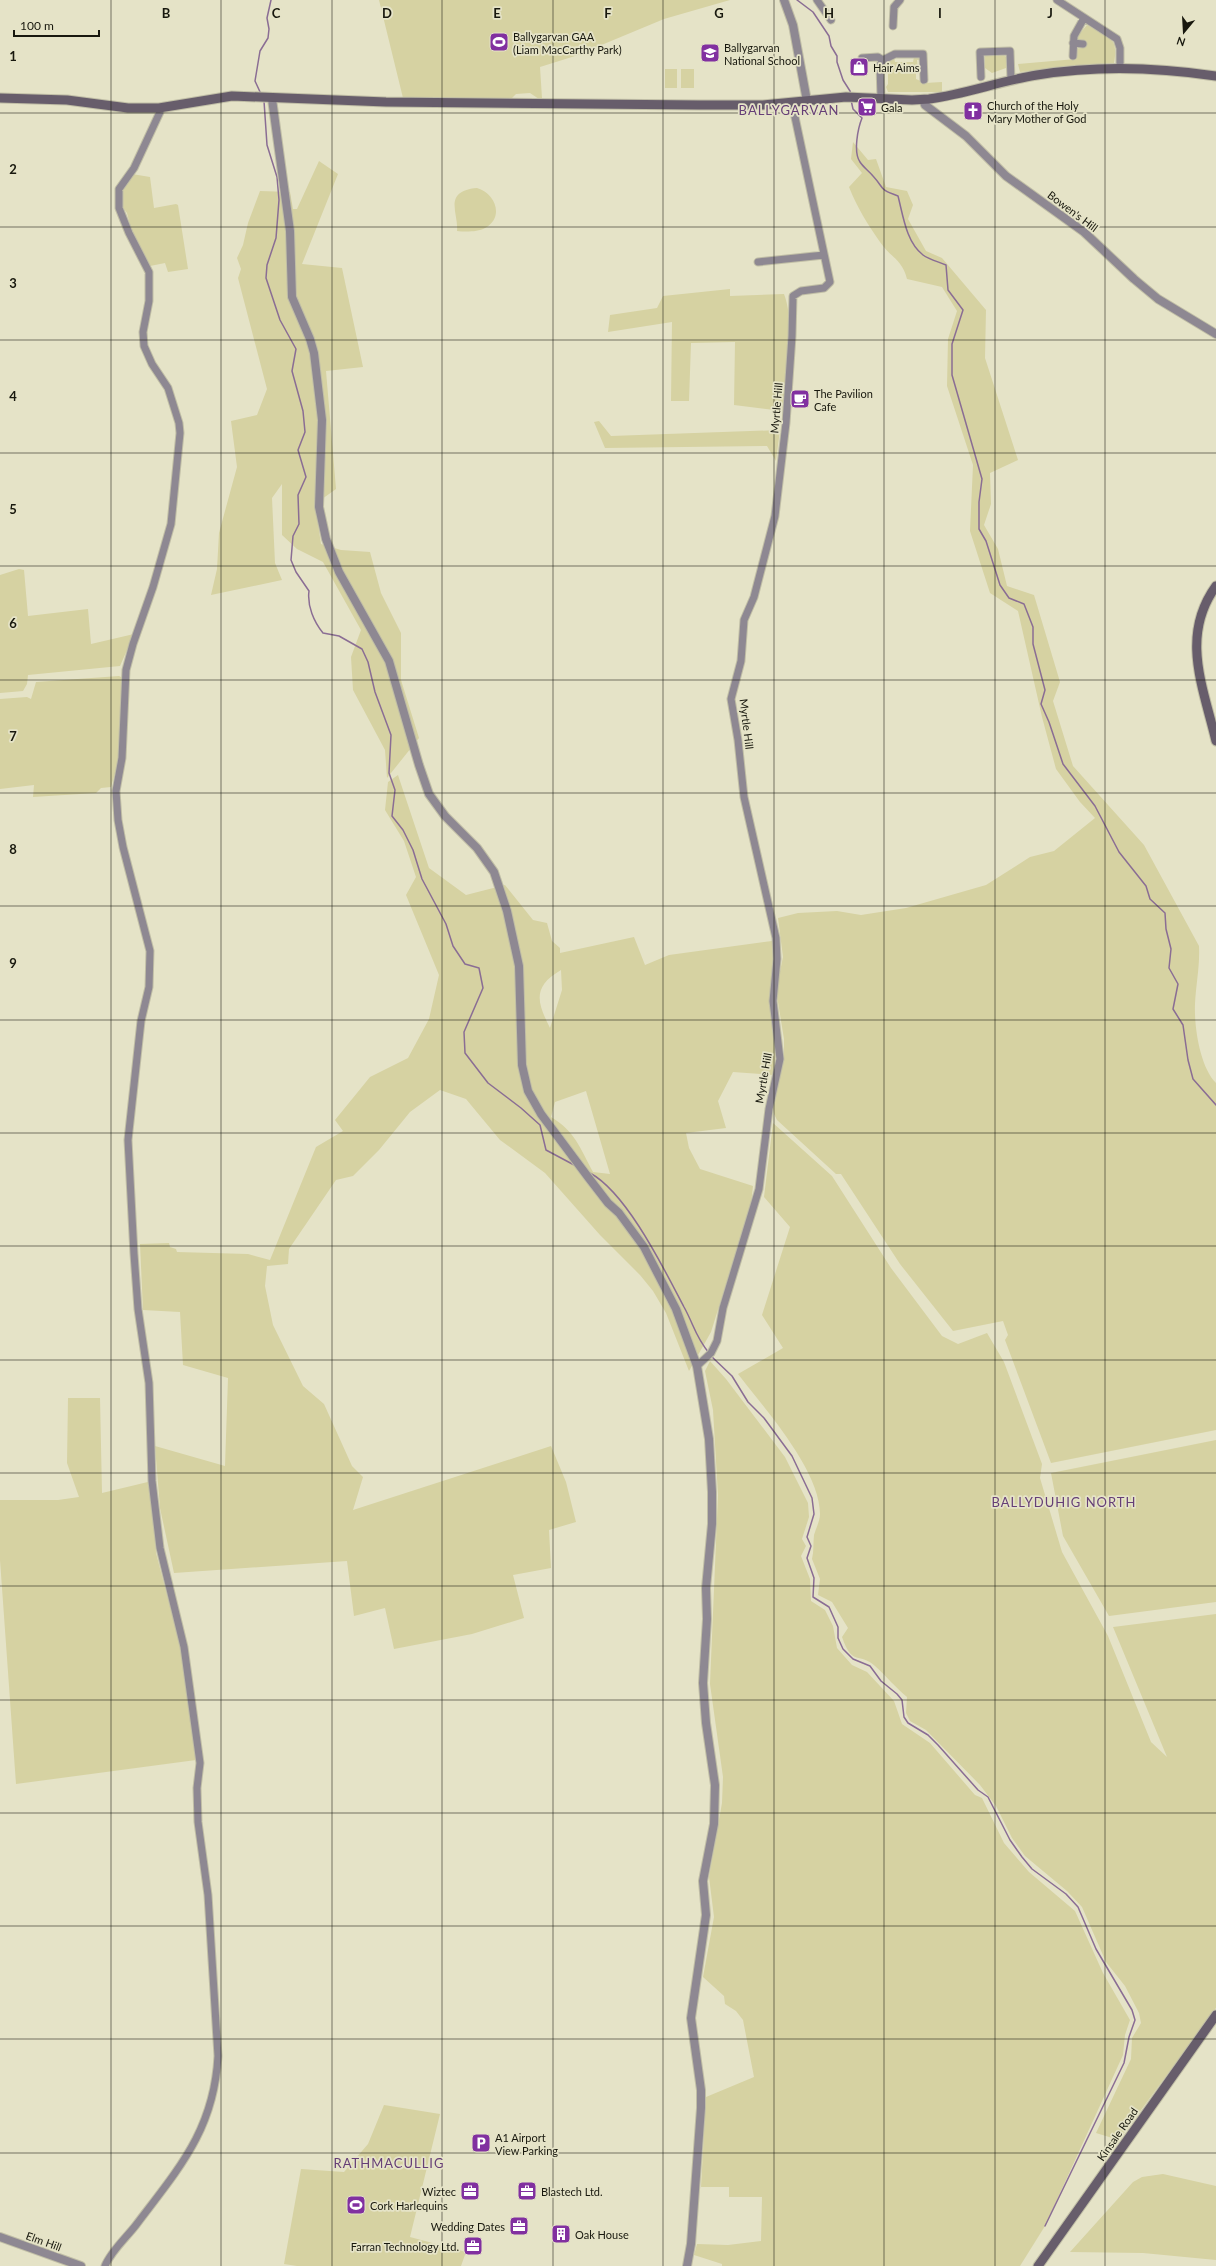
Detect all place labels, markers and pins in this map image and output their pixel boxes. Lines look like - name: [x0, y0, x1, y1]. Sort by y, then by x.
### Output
- place label: Ballygarvan GAA (Liam MacCarthy Park): [513, 30, 622, 56]
- sports icon: Ballygarvan GAA (Liam MacCarthy Park): [488, 31, 510, 53]
- place label: Ballygarvan National School: [724, 41, 800, 67]
- school or university icon: Ballygarvan National School: [699, 42, 721, 64]
- shop icon: Hair Aims: [848, 56, 870, 78]
- place label: Hair Aims: [873, 61, 920, 74]
- supermarket icon: Gala: [856, 96, 878, 118]
- place label: Church of the Holy Mary Mother of God: [987, 99, 1086, 125]
- church icon: Church of the Holy Mary Mother of God: [962, 100, 984, 122]
- place label: Gala: [881, 101, 903, 114]
- place label: The Pavilion Cafe: [814, 387, 873, 413]
- cafe icon: The Pavilion Cafe: [789, 388, 811, 410]
- place label: A1 Airport View Parking: [495, 2131, 558, 2157]
- parking icon: A1 Airport View Parking: [470, 2132, 492, 2154]
- office icon: Wiztec: [459, 2180, 481, 2202]
- office icon: Blastech Ltd.: [516, 2180, 538, 2202]
- place label: Wiztec: [422, 2185, 456, 2198]
- place label: Blastech Ltd.: [541, 2185, 603, 2198]
- sports icon: Cork Harlequins: [345, 2194, 367, 2216]
- place label: Cork Harlequins: [370, 2199, 448, 2212]
- office icon: Wedding Dates: [508, 2215, 530, 2237]
- place label: Wedding Dates: [431, 2220, 505, 2233]
- building icon: Oak House: [550, 2223, 572, 2245]
- place label: Oak House: [575, 2228, 629, 2241]
- office icon: Farran Technology Ltd.: [462, 2235, 484, 2257]
- place label: Farran Technology Ltd.: [351, 2240, 459, 2253]

